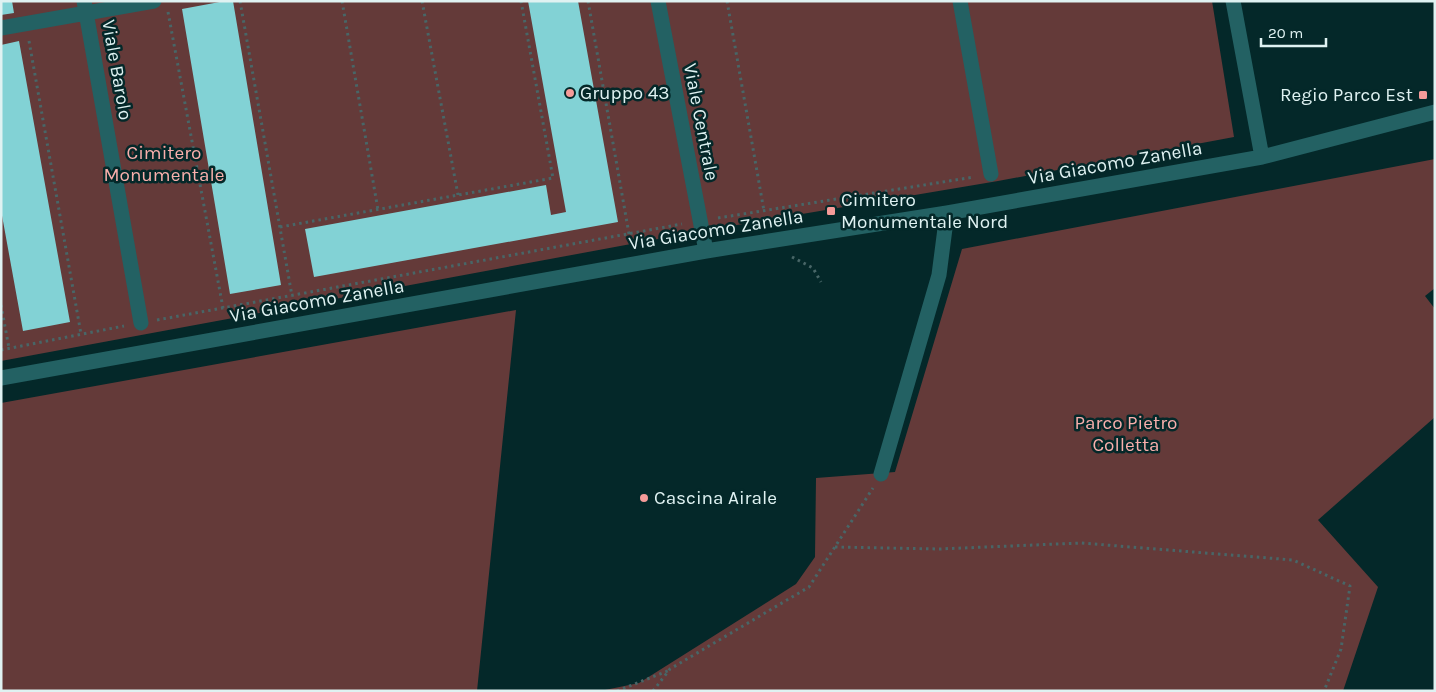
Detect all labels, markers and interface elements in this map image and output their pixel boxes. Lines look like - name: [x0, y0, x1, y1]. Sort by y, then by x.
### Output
- scale bar: [1261, 15, 1326, 47]
- street label: Viale Barolo: [97, 18, 137, 122]
- text: 20 m: [1268, 24, 1303, 42]
- street label: Viale Centrale: [679, 62, 723, 182]
- place label: Gruppo 43: [580, 82, 670, 104]
- place label: Regio Parco Est: [1280, 84, 1413, 106]
- marker: Gruppo 43: [564, 87, 576, 99]
- marker: Regio Parco Est: [1417, 89, 1429, 101]
- street label: Via Giacomo Zanella: [1026, 137, 1204, 189]
- park label: Cimitero Monumentale: [103, 142, 225, 186]
- place label: Cimitero Monumentale Nord: [841, 189, 1008, 233]
- street label: Via Giacomo Zanella: [627, 205, 805, 255]
- marker: Cimitero Monumentale Nord: [825, 205, 837, 217]
- street label: Via Giacomo Zanella: [228, 275, 406, 327]
- park label: Parco Pietro Colletta: [1075, 412, 1177, 456]
- place label: Cascina Airale: [654, 487, 777, 509]
- marker: Cascina Airale: [638, 492, 650, 504]

